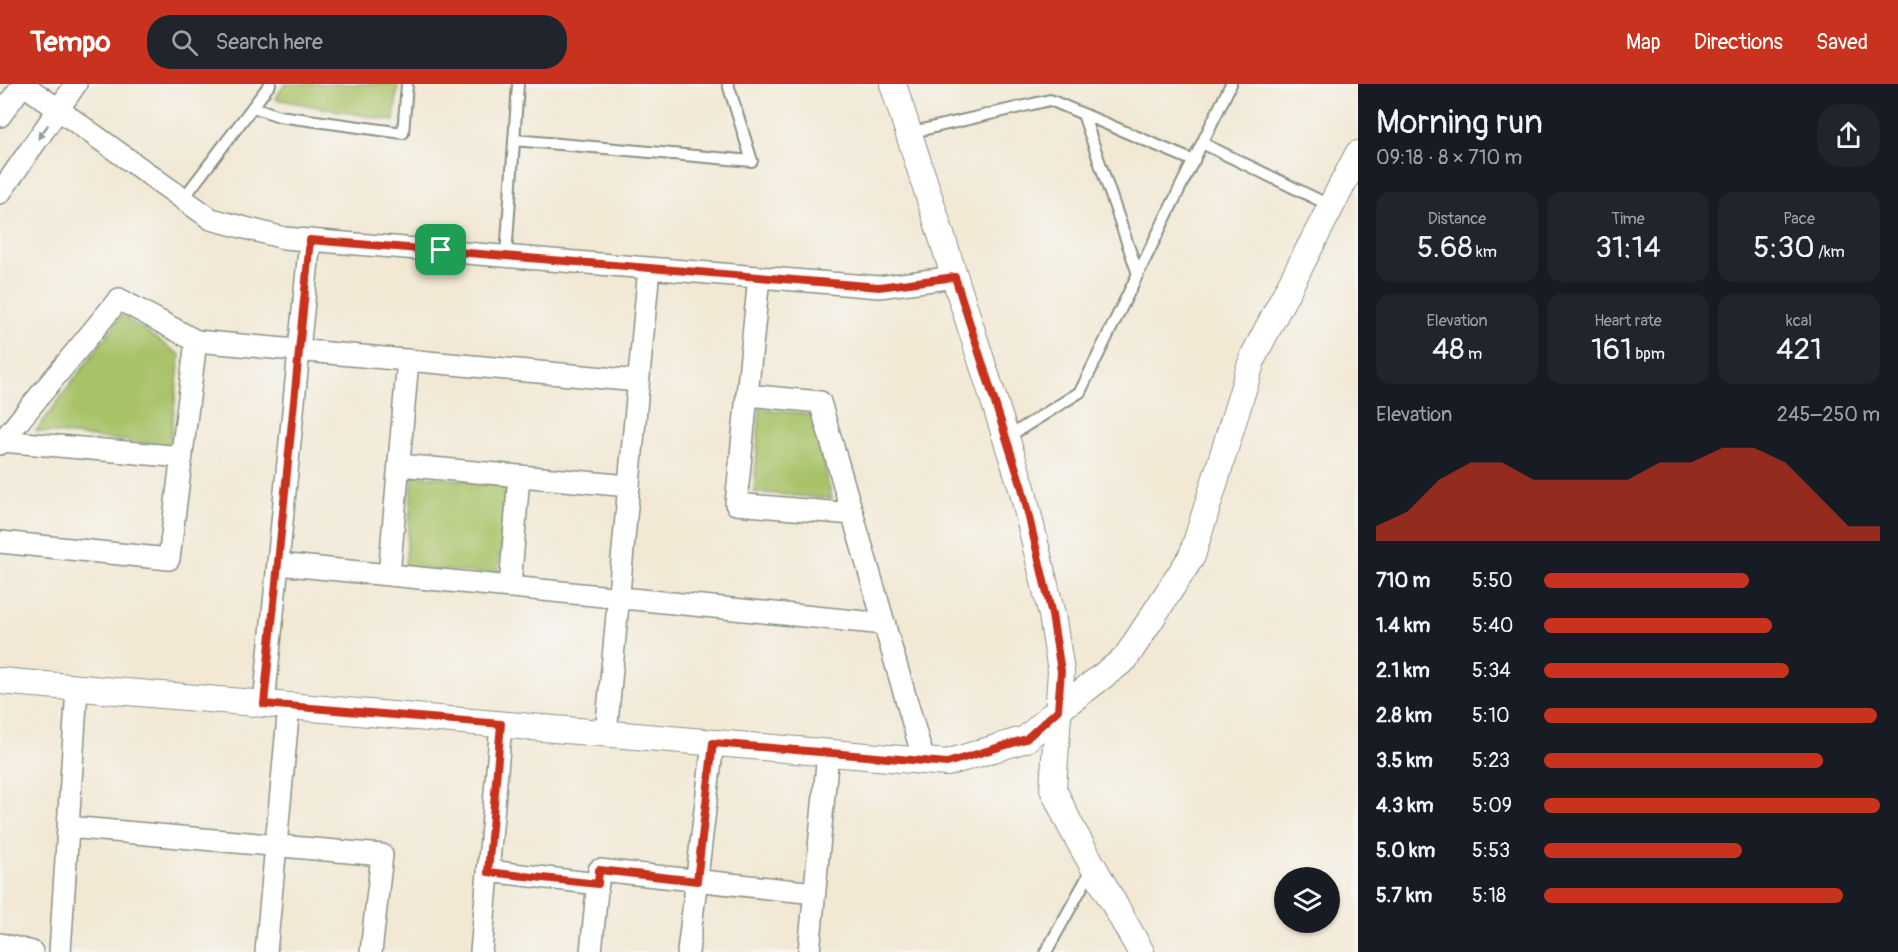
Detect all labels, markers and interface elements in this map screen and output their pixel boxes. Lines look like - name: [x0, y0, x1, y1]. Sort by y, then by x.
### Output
- search box: [147, 15, 567, 69]
- text: Tempo: [30, 25, 111, 60]
- icon: search: [168, 26, 201, 59]
- text: Search here: [216, 28, 323, 56]
- text: Map: [1626, 29, 1661, 56]
- text: Directions: [1694, 29, 1783, 56]
- text: Saved: [1816, 29, 1868, 56]
- text: Morning run: [1376, 102, 1543, 143]
- button: share: [1817, 104, 1880, 167]
- one-way arrow: [38, 124, 49, 140]
- text: 09:18 · 8 × 710 m: [1376, 145, 1522, 170]
- text: Distance: [1428, 209, 1486, 229]
- text: Time: [1611, 209, 1645, 229]
- text: Pace: [1783, 209, 1815, 229]
- pin: [415, 224, 466, 275]
- text: 5.68: [1417, 229, 1473, 266]
- text: 31:14: [1595, 229, 1661, 266]
- text: 5:30: [1753, 229, 1815, 266]
- icon: arrive: [424, 233, 457, 266]
- text: km: [1473, 242, 1497, 262]
- text: /km: [1815, 242, 1845, 262]
- text: Elevation: [1427, 311, 1487, 331]
- text: Heart rate: [1594, 311, 1662, 331]
- text: kcal: [1786, 311, 1812, 331]
- text: 48: [1432, 331, 1464, 368]
- text: 161: [1591, 331, 1632, 368]
- text: 421: [1776, 331, 1822, 368]
- text: m: [1464, 344, 1482, 364]
- text: bpm: [1632, 344, 1665, 364]
- text: Elevation: [1376, 402, 1452, 427]
- text: 245–250 m: [1777, 402, 1880, 427]
- text: 710 m: [1376, 568, 1430, 593]
- text: 5:50: [1472, 568, 1513, 593]
- text: 1.4 km: [1376, 613, 1430, 638]
- text: 5:40: [1472, 613, 1513, 638]
- text: 2.1 km: [1376, 658, 1430, 683]
- text: 5:34: [1472, 658, 1511, 683]
- text: 2.8 km: [1376, 703, 1432, 728]
- text: 5:10: [1472, 703, 1510, 728]
- text: 3.5 km: [1376, 748, 1433, 773]
- text: 5:23: [1472, 748, 1510, 773]
- text: 4.3 km: [1376, 793, 1434, 818]
- text: 5:09: [1472, 793, 1512, 818]
- text: 5.0 km: [1376, 838, 1435, 863]
- text: 5:53: [1472, 838, 1510, 863]
- map controls: [1274, 867, 1340, 933]
- button: layers: [1274, 867, 1340, 933]
- text: 5.7 km: [1376, 883, 1432, 908]
- text: 5:18: [1472, 883, 1506, 908]

